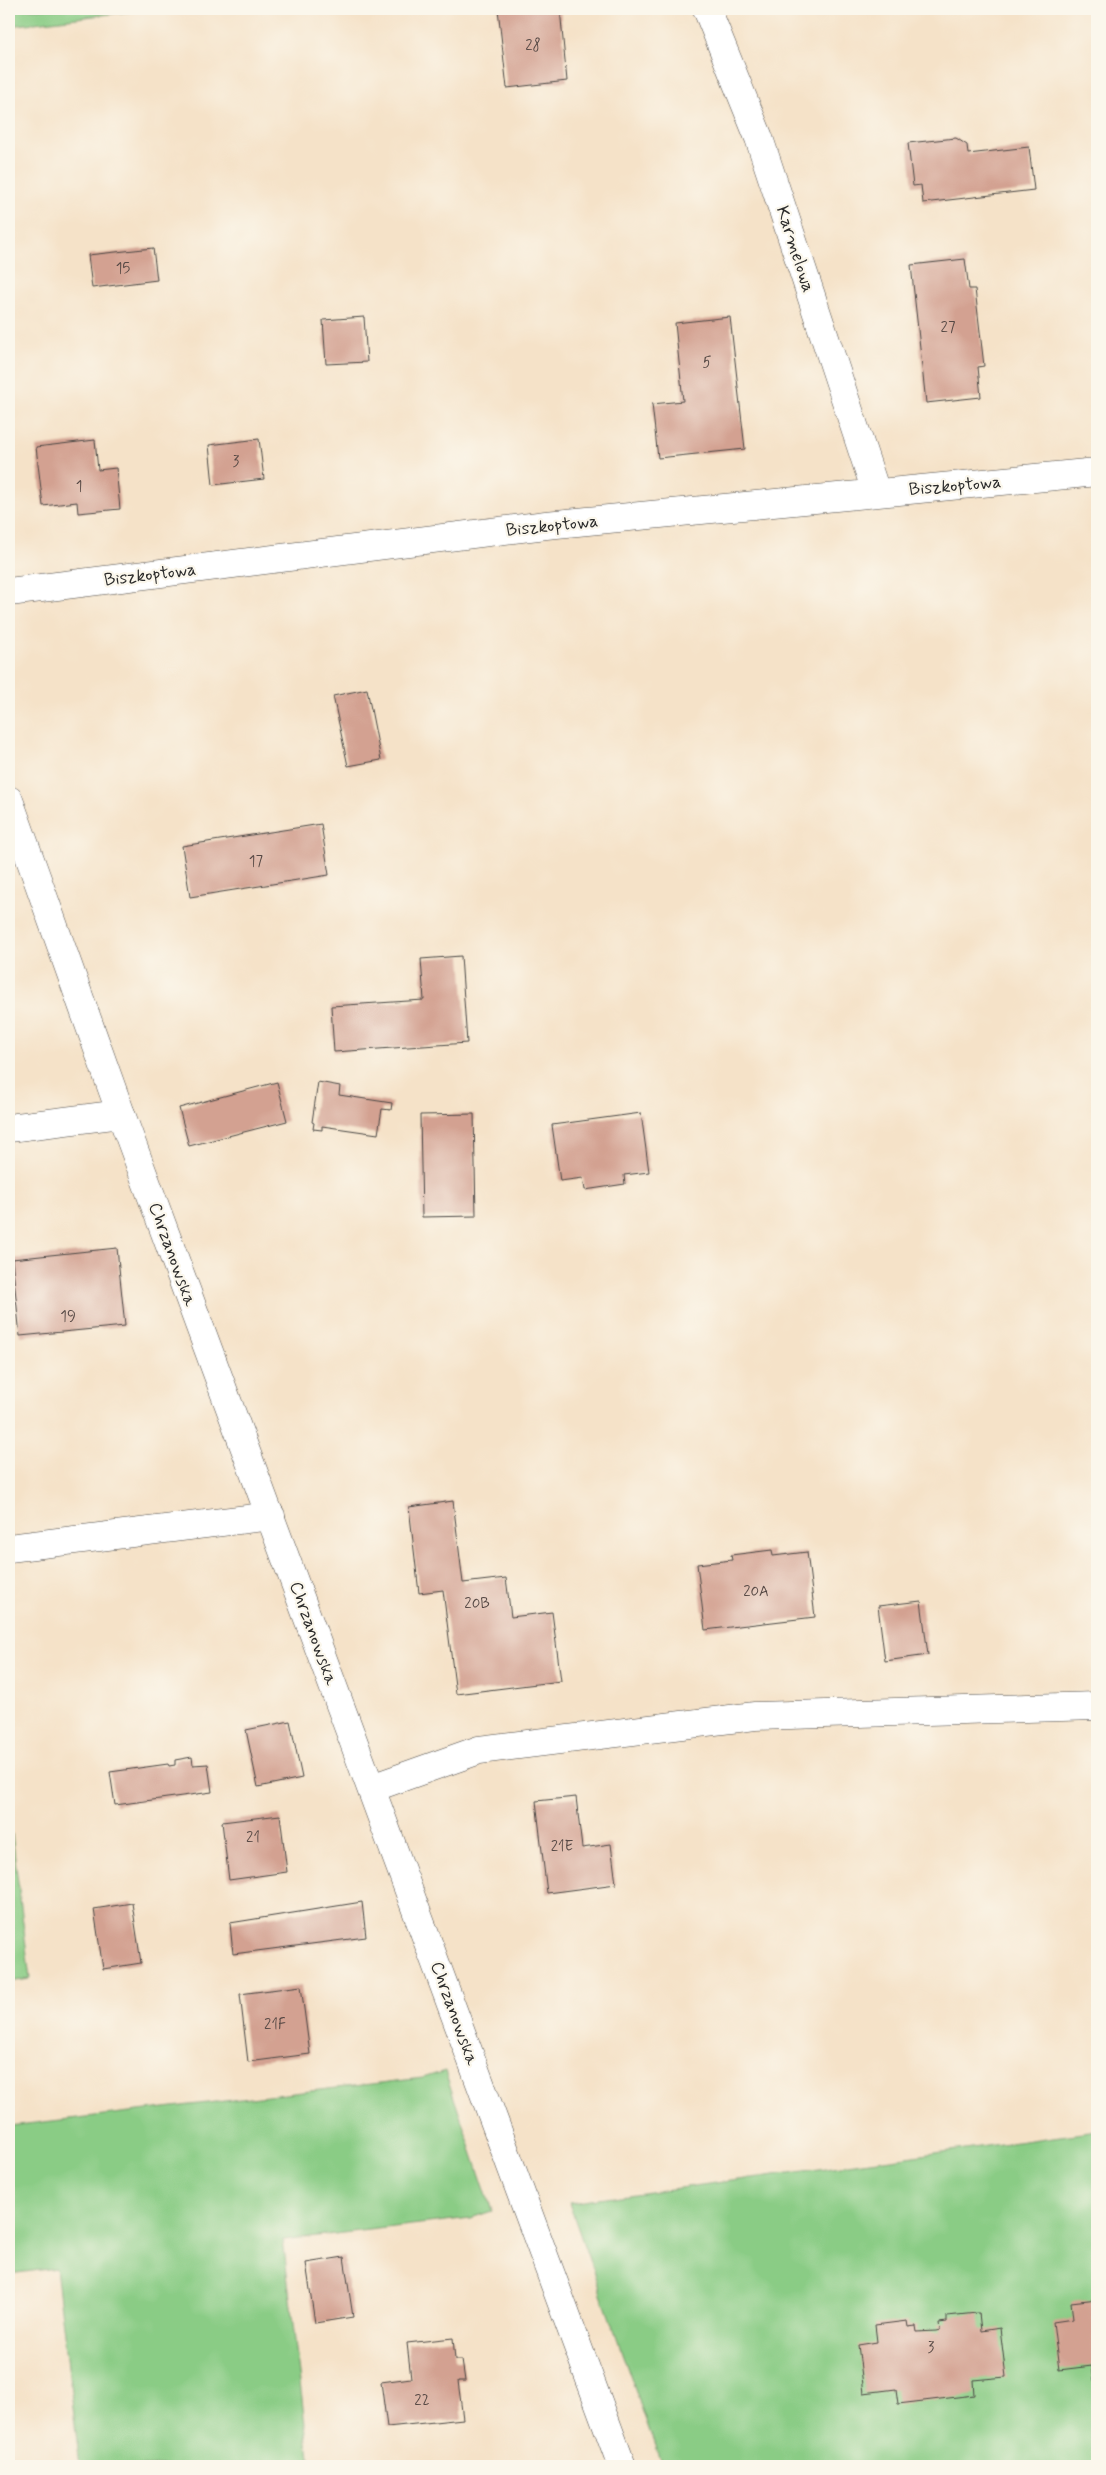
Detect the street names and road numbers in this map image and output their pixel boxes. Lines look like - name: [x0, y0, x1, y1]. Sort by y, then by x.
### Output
- street label: Karmelowa: [770, 203, 820, 296]
- street label: Biszkoptowa: [908, 470, 1002, 502]
- street label: Biszkoptowa: [505, 509, 599, 543]
- street label: Biszkoptowa: [103, 557, 198, 593]
- street label: Chrzanowska: [142, 1199, 202, 1310]
- street label: Chrzanowska: [283, 1578, 343, 1689]
- street label: Chrzanowska: [424, 1958, 484, 2069]

